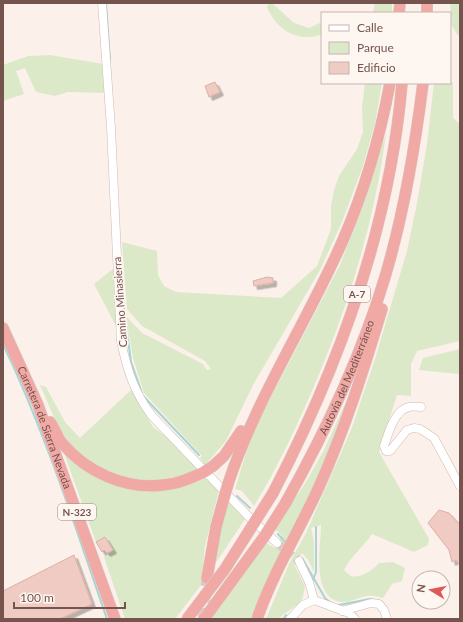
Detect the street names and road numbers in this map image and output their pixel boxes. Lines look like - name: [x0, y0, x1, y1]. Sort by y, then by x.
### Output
- street label: Camino Minasierra: [110, 256, 129, 348]
- road number: A-7: [344, 286, 370, 302]
- street label: Autovía del Mediterráneo: [316, 318, 376, 437]
- street label: Carretera de Sierra Nevada: [15, 364, 75, 490]
- road number: N-323: [58, 504, 96, 520]

